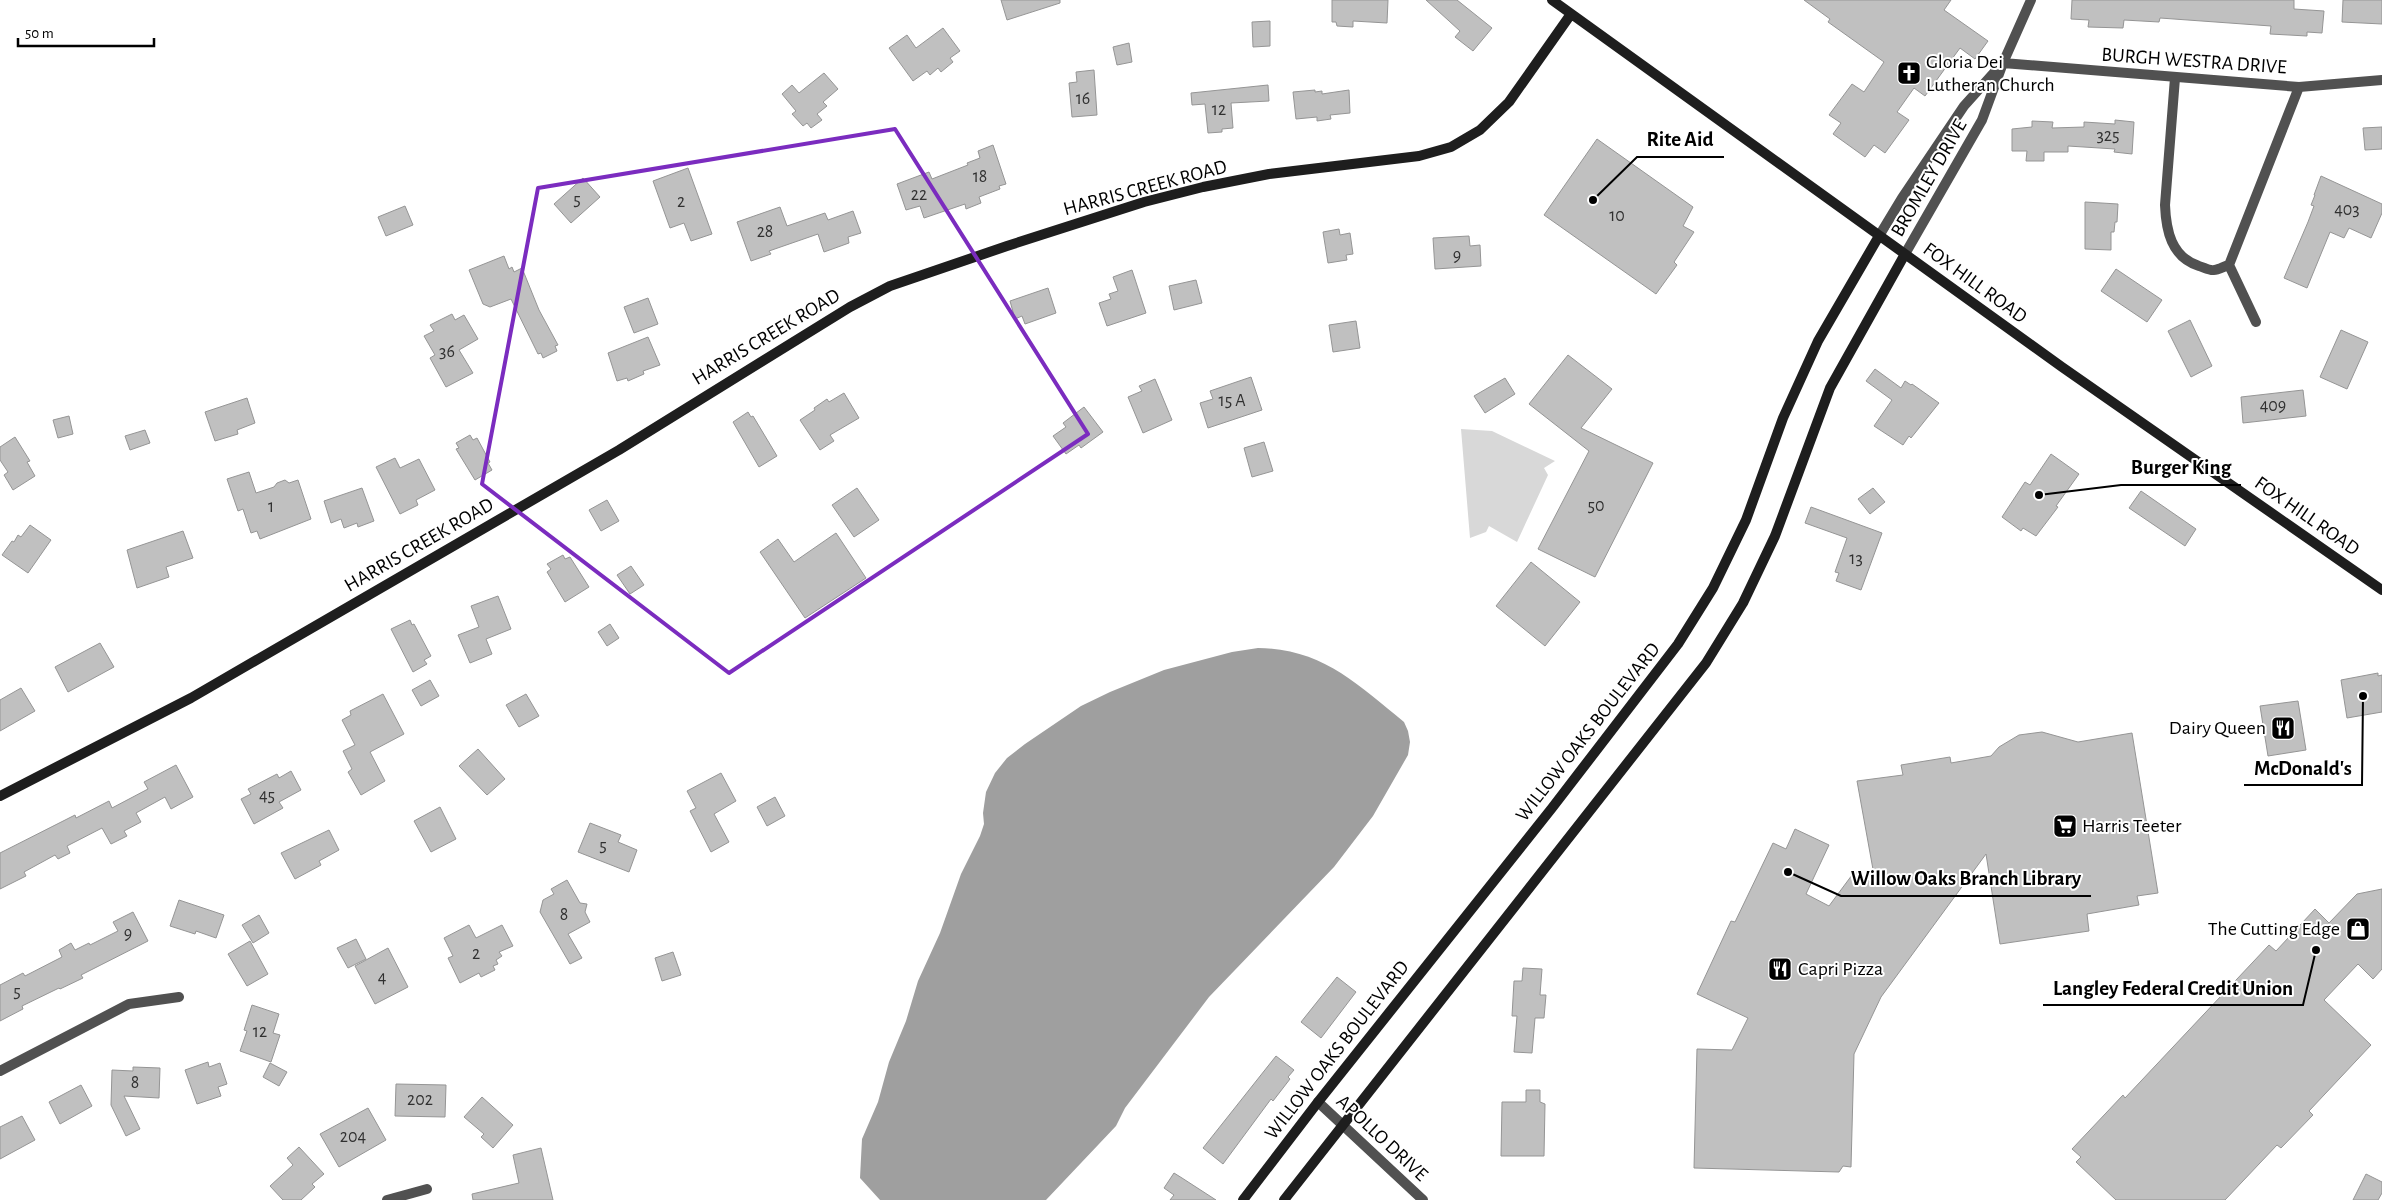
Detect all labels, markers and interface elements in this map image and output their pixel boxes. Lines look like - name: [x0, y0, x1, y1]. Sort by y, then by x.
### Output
- scale bar: [18, 15, 154, 47]
- text: 50 m: [25, 26, 54, 41]
- street label: BURGH WESTRA DRIVE: [2101, 45, 2288, 77]
- place label: Gloria Dei Lutheran Church: [1926, 52, 2055, 95]
- church icon: Gloria Dei Lutheran Church: [1896, 60, 1922, 86]
- house number: 16: [1076, 90, 1090, 108]
- house number: 12: [1212, 101, 1226, 119]
- street label: BROMLEY DRIVE: [1887, 116, 1971, 240]
- callout: Rite Aid: [1637, 121, 1724, 157]
- house number: 325: [2096, 127, 2120, 145]
- text: Rite Aid: [1646, 129, 1714, 150]
- street label: HARRIS CREEK ROAD: [1061, 157, 1229, 219]
- house number: 18: [973, 168, 987, 186]
- house number: 22: [911, 186, 927, 204]
- house number: 5: [573, 191, 581, 209]
- house number: 2: [677, 193, 685, 211]
- house number: 403: [2334, 201, 2360, 219]
- house number: 10: [1609, 207, 1625, 225]
- house number: 28: [757, 223, 773, 241]
- street label: FOX HILL ROAD: [1919, 239, 2031, 327]
- house number: 9: [1453, 247, 1461, 265]
- street label: HARRIS CREEK ROAD: [689, 285, 843, 389]
- house number: 36: [439, 343, 455, 361]
- house number: 15 A: [1218, 392, 1246, 410]
- house number: 409: [2260, 397, 2286, 415]
- callout: Burger King: [2121, 449, 2241, 485]
- text: Burger King: [2131, 457, 2232, 478]
- street label: FOX HILL ROAD: [2251, 473, 2363, 559]
- street label: HARRIS CREEK ROAD: [341, 494, 497, 596]
- house number: 50: [1587, 497, 1605, 515]
- house number: 1: [268, 498, 274, 516]
- house number: 13: [1849, 550, 1863, 568]
- street label: WILLOW OAKS BOULEVARD: [1512, 639, 1664, 825]
- restaurant icon: Dairy Queen: [2270, 715, 2296, 741]
- place label: Dairy Queen: [2169, 718, 2266, 738]
- callout: McDonald's: [2244, 749, 2362, 785]
- text: McDonald's: [2254, 758, 2352, 779]
- house number: 45: [259, 787, 275, 805]
- supermarket icon: Harris Teeter: [2052, 813, 2078, 839]
- place label: Harris Teeter: [2082, 816, 2182, 836]
- house number: 5: [599, 837, 607, 855]
- callout: Willow Oaks Branch Library: [1841, 860, 2091, 896]
- text: Willow Oaks Branch Library: [1851, 868, 2082, 889]
- house number: 8: [560, 906, 568, 924]
- shop icon: The Cutting Edge: [2345, 916, 2371, 942]
- place label: The Cutting Edge: [2208, 919, 2340, 939]
- house number: 9: [124, 925, 132, 943]
- house number: 2: [472, 945, 480, 963]
- restaurant icon: Capri Pizza: [1767, 956, 1793, 982]
- street label: WILLOW OAKS BOULEVARD: [1261, 957, 1413, 1143]
- place label: Capri Pizza: [1798, 959, 1883, 979]
- house number: 4: [378, 969, 387, 987]
- callout: Langley Federal Credit Union: [2043, 969, 2303, 1005]
- text: Langley Federal Credit Union: [2053, 978, 2293, 999]
- house number: 5: [13, 983, 21, 1001]
- house number: 12: [253, 1023, 267, 1041]
- house number: 8: [131, 1074, 139, 1092]
- house number: 202: [407, 1091, 433, 1109]
- street label: APOLLO DRIVE: [1333, 1091, 1432, 1185]
- house number: 204: [340, 1128, 367, 1146]

